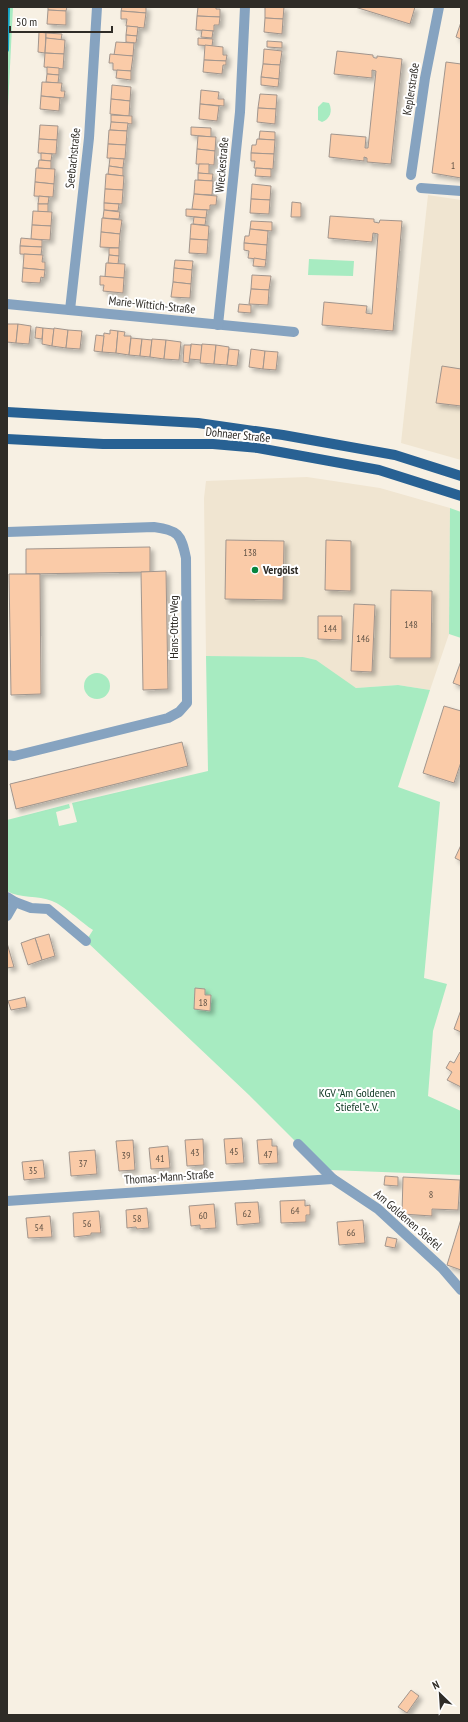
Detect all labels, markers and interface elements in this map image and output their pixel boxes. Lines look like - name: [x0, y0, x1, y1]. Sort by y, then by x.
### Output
- scale bar: [10, 8, 112, 34]
- text: 50 m: [16, 14, 37, 29]
- street label: Keplerstraße: [399, 62, 422, 116]
- street label: Seebachstraße: [62, 127, 83, 189]
- street label: Wieckestraße: [212, 137, 231, 193]
- house number: 1: [451, 159, 455, 172]
- street label: Marie-Wittich-Straße: [108, 292, 196, 317]
- street label: Dohnaer Straße: [205, 424, 271, 445]
- house number: 138: [243, 546, 257, 559]
- place label: Vergölst: [262, 562, 299, 577]
- marker: Vergölst: [250, 565, 260, 575]
- street label: Hans-Otto-Weg: [166, 595, 181, 659]
- house number: 148: [404, 618, 418, 631]
- house number: 144: [323, 622, 337, 635]
- house number: 146: [356, 632, 370, 645]
- house number: 18: [199, 996, 208, 1009]
- park label: KGV "Am Goldenen Stiefel"e.V.: [319, 1085, 395, 1114]
- house number: 45: [230, 1145, 239, 1158]
- house number: 43: [191, 1146, 200, 1159]
- house number: 47: [264, 1148, 273, 1161]
- house number: 39: [122, 1149, 131, 1162]
- house number: 41: [156, 1152, 165, 1165]
- house number: 37: [79, 1157, 88, 1170]
- house number: 35: [29, 1164, 38, 1177]
- street label: Thomas-Mann-Straße: [124, 1166, 214, 1187]
- street label: Am Goldenen Stiefel: [371, 1186, 445, 1253]
- house number: 8: [429, 1188, 433, 1201]
- house number: 64: [291, 1204, 300, 1217]
- house number: 62: [243, 1207, 252, 1220]
- house number: 60: [199, 1209, 208, 1222]
- house number: 58: [133, 1212, 142, 1225]
- house number: 56: [83, 1217, 92, 1230]
- house number: 54: [35, 1221, 44, 1234]
- house number: 66: [347, 1226, 356, 1239]
- north arrow: [420, 1674, 460, 1714]
- text: N: [430, 1677, 441, 1693]

